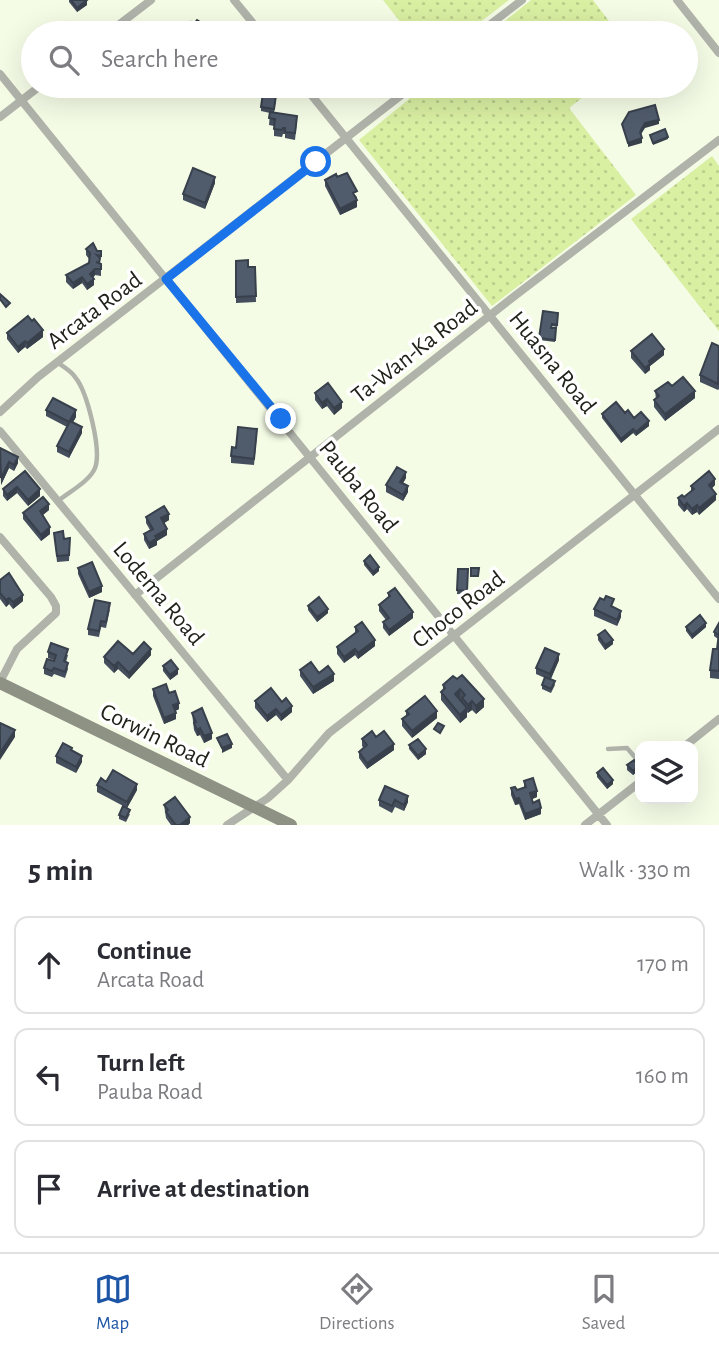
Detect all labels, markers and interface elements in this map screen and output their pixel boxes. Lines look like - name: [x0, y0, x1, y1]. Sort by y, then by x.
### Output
- search box: [21, 21, 698, 98]
- icon: search: [45, 41, 83, 79]
- text: Search here: [101, 46, 219, 72]
- route start: [300, 146, 331, 177]
- street label: Arcata Road: [43, 268, 147, 354]
- street label: Ta-Wan-Ka Road: [347, 295, 482, 408]
- street label: Huasna Road: [504, 307, 600, 418]
- route end: [265, 403, 296, 434]
- street label: Pauba Road: [314, 436, 402, 537]
- street label: Lodema Road: [108, 537, 208, 650]
- street label: Choco Road: [408, 567, 509, 653]
- street label: Corwin Road: [96, 699, 213, 772]
- map controls: [635, 741, 698, 804]
- button: layers: [635, 741, 698, 804]
- text: 5 min: [28, 856, 93, 886]
- text: Walk · 330 m: [579, 859, 691, 882]
- text: Continue: [97, 938, 192, 964]
- icon: ahead: [30, 946, 68, 984]
- text: 170 m: [637, 953, 689, 976]
- text: Arcata Road: [97, 969, 204, 992]
- text: Turn left: [97, 1050, 185, 1076]
- icon: left: [30, 1058, 68, 1096]
- text: 160 m: [636, 1065, 689, 1088]
- text: Pauba Road: [97, 1081, 203, 1104]
- icon: arrive: [30, 1170, 68, 1208]
- text: Arrive at destination: [97, 1176, 310, 1202]
- tab: Map: [94, 1270, 132, 1335]
- tab: Directions: [319, 1270, 395, 1335]
- tab: Saved: [582, 1270, 625, 1335]

